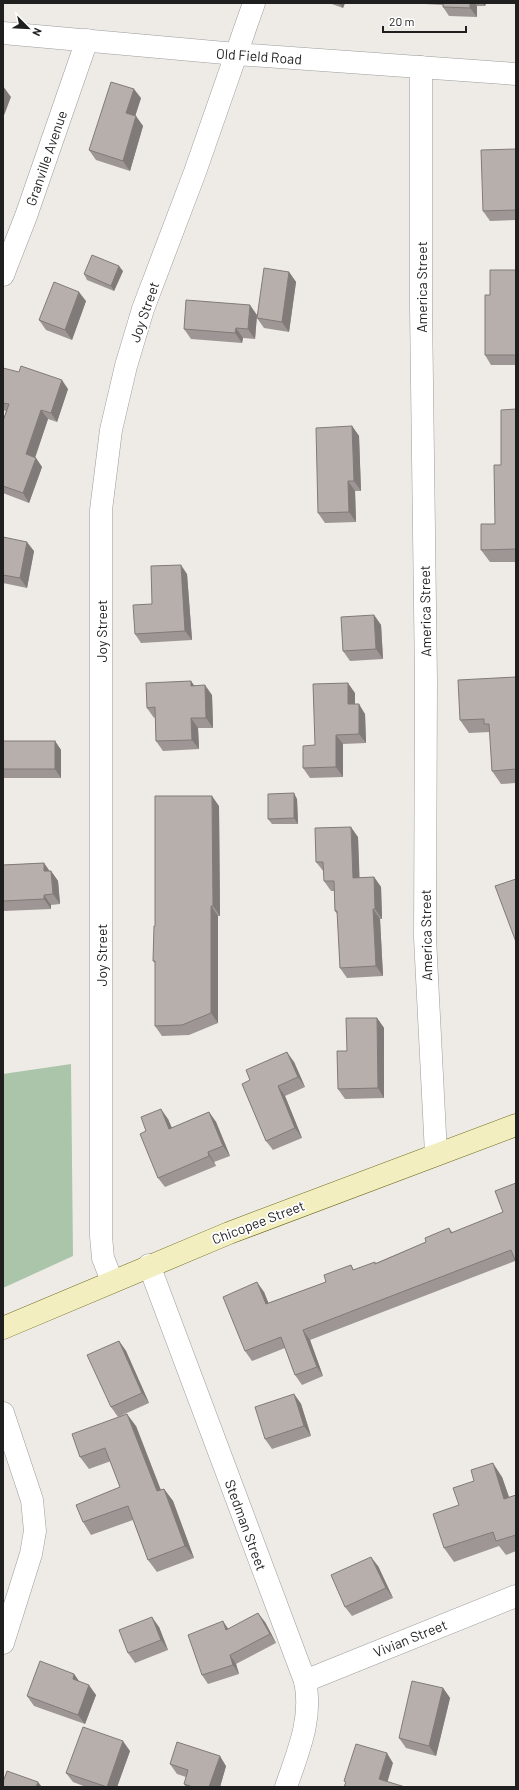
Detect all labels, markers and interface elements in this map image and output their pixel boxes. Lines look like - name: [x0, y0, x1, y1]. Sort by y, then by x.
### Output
- north arrow: [8, 8, 48, 48]
- scale bar: [383, 8, 466, 34]
- text: 20 m: [389, 14, 415, 28]
- text: N: [30, 26, 45, 38]
- street label: Old Field Road: [216, 45, 302, 67]
- street label: Granville Avenue: [22, 108, 70, 208]
- street label: America Street: [413, 241, 430, 333]
- street label: Joy Street: [126, 279, 162, 345]
- street label: America Street: [416, 565, 434, 657]
- street label: Joy Street: [93, 600, 110, 662]
- street label: America Street: [417, 889, 435, 981]
- street label: Joy Street: [93, 924, 110, 986]
- street label: Chicopee Street: [209, 1196, 307, 1248]
- street label: Stedman Street: [222, 1477, 270, 1573]
- street label: Vivian Street: [371, 1616, 449, 1660]

